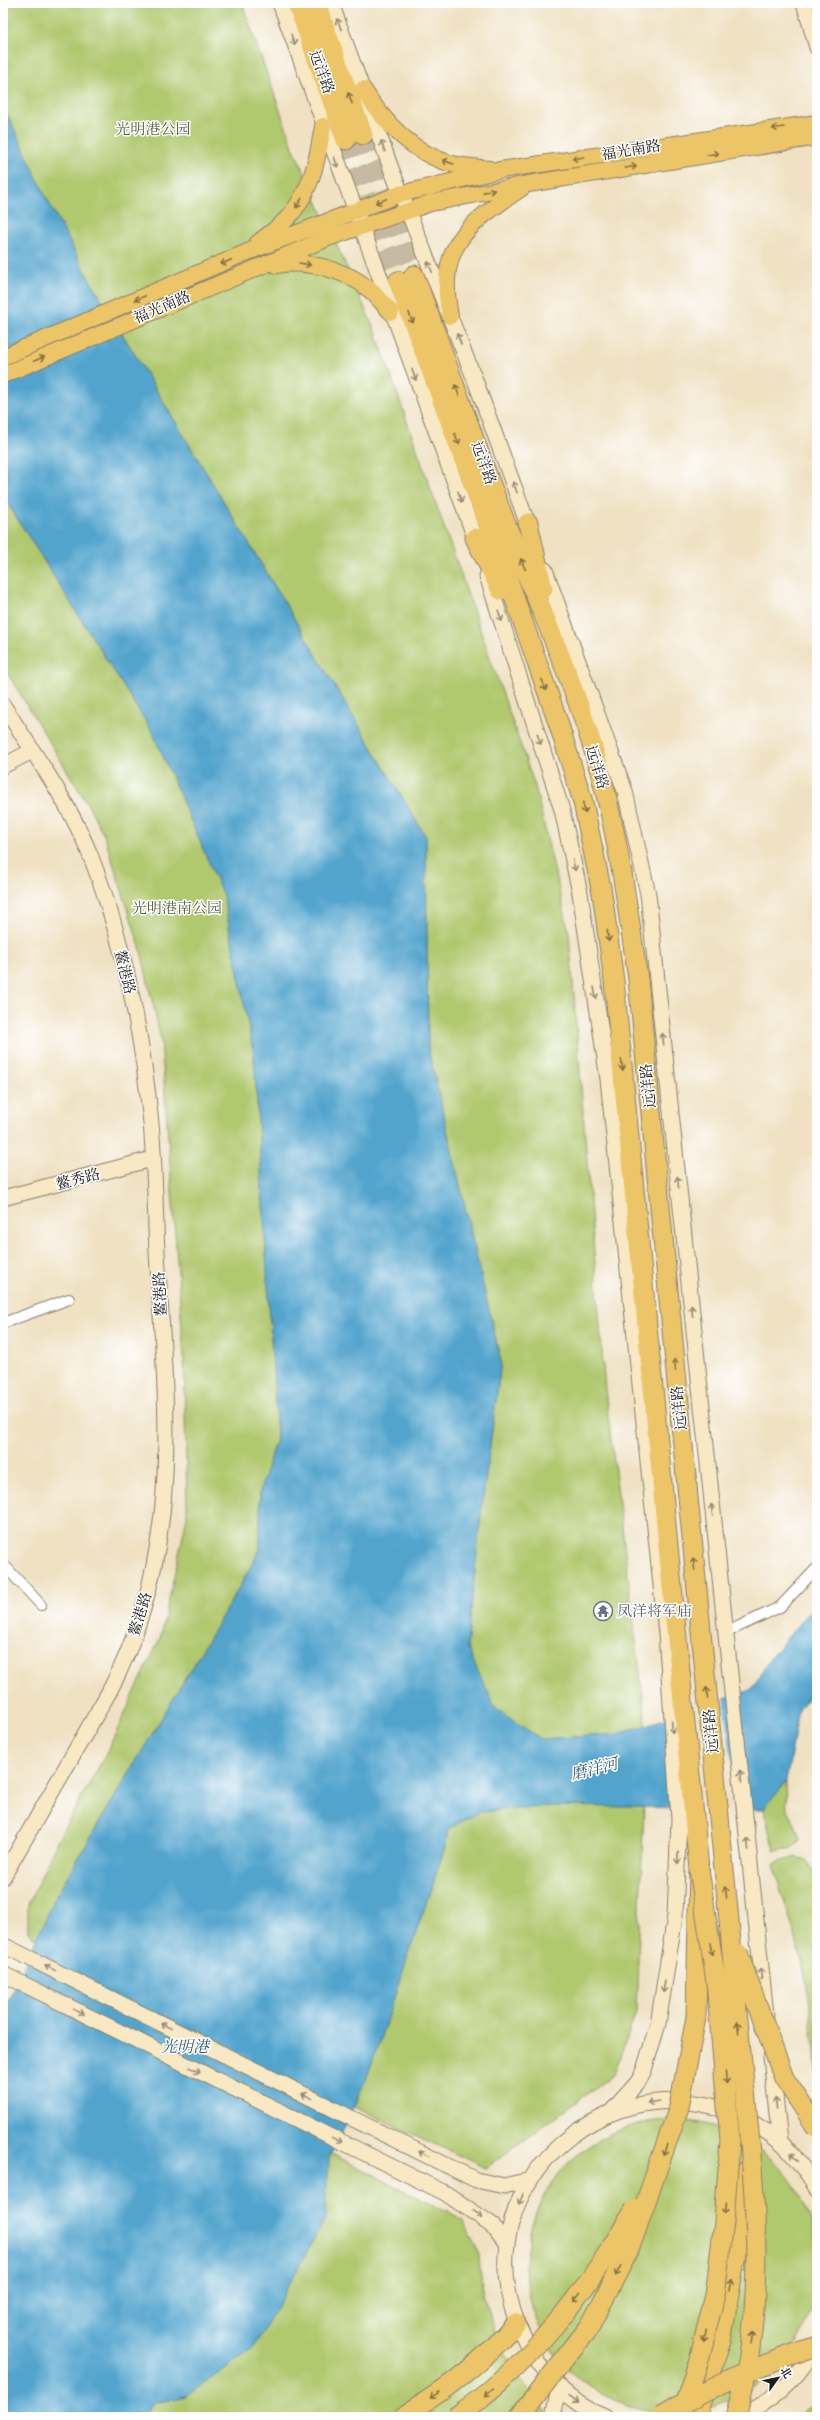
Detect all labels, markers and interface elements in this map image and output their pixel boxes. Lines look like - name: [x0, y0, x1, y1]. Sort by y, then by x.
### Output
- one-way arrow: [335, 17, 342, 30]
- one-way arrow: [289, 33, 297, 45]
- street label: 远洋路: [305, 48, 338, 97]
- one-way arrow: [346, 93, 354, 105]
- park label: 光明港公园: [115, 120, 191, 139]
- one-way arrow: [772, 124, 785, 132]
- street label: 福光南路: [600, 136, 662, 165]
- one-way arrow: [379, 140, 386, 153]
- one-way arrow: [706, 150, 719, 158]
- one-way arrow: [572, 155, 585, 163]
- one-way arrow: [333, 156, 341, 168]
- one-way arrow: [443, 157, 455, 165]
- one-way arrow: [624, 163, 637, 171]
- one-way arrow: [482, 187, 495, 195]
- one-way arrow: [295, 197, 303, 208]
- one-way arrow: [376, 197, 388, 205]
- one-way arrow: [220, 258, 232, 266]
- one-way arrow: [298, 261, 311, 269]
- one-way arrow: [425, 262, 433, 274]
- street label: 福光南路: [131, 287, 194, 328]
- one-way arrow: [135, 295, 147, 303]
- one-way arrow: [408, 311, 416, 323]
- one-way arrow: [455, 333, 463, 345]
- one-way arrow: [32, 355, 44, 363]
- one-way arrow: [411, 369, 419, 381]
- one-way arrow: [453, 385, 461, 397]
- one-way arrow: [453, 433, 461, 445]
- street label: 远洋路: [467, 439, 500, 488]
- one-way arrow: [510, 481, 518, 493]
- one-way arrow: [456, 490, 464, 502]
- one-way arrow: [519, 559, 526, 571]
- one-way arrow: [497, 609, 504, 622]
- one-way arrow: [541, 678, 549, 690]
- one-way arrow: [536, 733, 543, 746]
- street label: 远洋路: [581, 743, 612, 791]
- one-way arrow: [581, 802, 589, 815]
- one-way arrow: [570, 858, 578, 871]
- park label: 光明港南公园: [132, 899, 222, 918]
- one-way arrow: [604, 929, 612, 942]
- street label: 鳌港路: [110, 948, 139, 996]
- one-way arrow: [591, 986, 599, 999]
- one-way arrow: [659, 1033, 667, 1046]
- one-way arrow: [618, 1058, 625, 1071]
- street label: 远洋路: [637, 1063, 660, 1109]
- street label: 鳌秀路: [54, 1164, 102, 1194]
- one-way arrow: [674, 1176, 682, 1189]
- street label: 鳌港路: [150, 1271, 171, 1317]
- one-way arrow: [688, 1305, 695, 1318]
- one-way arrow: [671, 1359, 679, 1372]
- street label: 远洋路: [668, 1385, 691, 1431]
- one-way arrow: [709, 1504, 716, 1517]
- one-way arrow: [691, 1558, 698, 1571]
- street label: 鳌港路: [125, 1590, 156, 1638]
- temple icon: 凤洋将军庙: [592, 1600, 614, 1622]
- place label: 凤洋将军庙: [617, 1602, 692, 1621]
- one-way arrow: [703, 1687, 711, 1700]
- street label: 远洋路: [700, 1708, 723, 1754]
- one-way arrow: [669, 1720, 676, 1733]
- water label: 磨洋河: [569, 1753, 623, 1784]
- one-way arrow: [737, 1770, 745, 1783]
- one-way arrow: [744, 1838, 751, 1851]
- one-way arrow: [674, 1851, 682, 1864]
- one-way arrow: [723, 1886, 730, 1899]
- one-way arrow: [707, 1942, 715, 1955]
- one-way arrow: [44, 1964, 56, 1971]
- one-way arrow: [757, 1968, 765, 1981]
- one-way arrow: [660, 1980, 668, 1993]
- one-way arrow: [73, 2009, 85, 2016]
- one-way arrow: [160, 2021, 172, 2029]
- one-way arrow: [734, 2021, 742, 2034]
- water label: 光明港: [161, 2037, 211, 2057]
- one-way arrow: [189, 2066, 201, 2074]
- one-way arrow: [723, 2071, 730, 2084]
- one-way arrow: [302, 2092, 314, 2099]
- one-way arrow: [773, 2097, 780, 2110]
- one-way arrow: [646, 2099, 659, 2107]
- one-way arrow: [331, 2137, 343, 2144]
- one-way arrow: [661, 2143, 668, 2156]
- one-way arrow: [418, 2150, 430, 2157]
- one-way arrow: [789, 2152, 799, 2162]
- one-way arrow: [517, 2193, 524, 2205]
- one-way arrow: [721, 2201, 728, 2214]
- one-way arrow: [472, 2210, 483, 2219]
- one-way arrow: [614, 2265, 621, 2277]
- one-way arrow: [727, 2279, 735, 2292]
- one-way arrow: [573, 2292, 581, 2303]
- one-way arrow: [701, 2329, 709, 2342]
- one-way arrow: [748, 2332, 756, 2345]
- north arrow: [758, 2358, 798, 2398]
- text: 北: [778, 2365, 794, 2381]
- one-way arrow: [484, 2388, 494, 2397]
- one-way arrow: [430, 2391, 441, 2399]
- one-way arrow: [569, 2395, 580, 2403]

